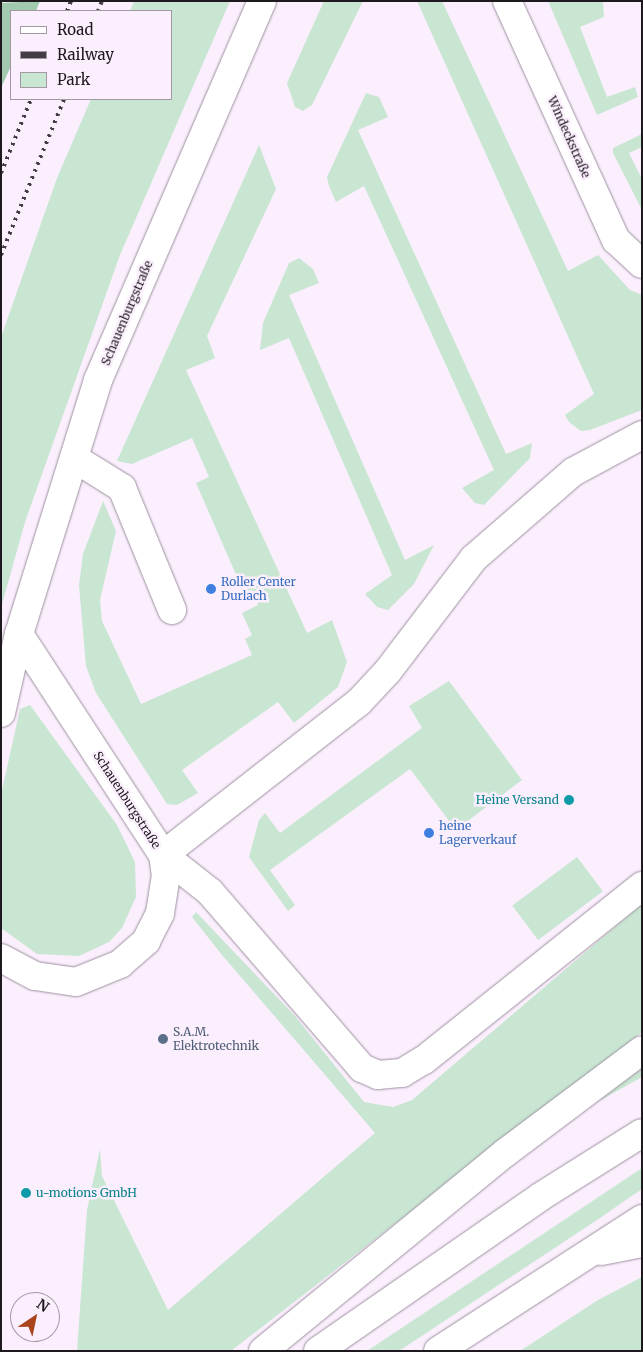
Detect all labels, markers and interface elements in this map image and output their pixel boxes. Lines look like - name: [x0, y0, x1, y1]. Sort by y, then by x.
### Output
- legend: [10, 10, 172, 100]
- text: Road: [57, 20, 93, 39]
- text: Railway: [57, 45, 114, 64]
- text: Park: [57, 70, 90, 89]
- street label: Windeckstraße: [545, 94, 593, 180]
- street label: Schauenburgstraße: [98, 258, 156, 368]
- place label: Roller Center Durlach: [221, 575, 296, 603]
- marker: Roller Center Durlach: [205, 583, 217, 595]
- street label: Schauenburgstraße: [90, 749, 164, 851]
- place label: Heine Versand: [476, 793, 559, 807]
- marker: Heine Versand: [563, 794, 575, 806]
- place label: heine Lagerverkauf: [439, 819, 516, 847]
- marker: heine Lagerverkauf: [423, 827, 435, 839]
- place label: S.A.M. Elektrotechnik: [173, 1025, 259, 1053]
- marker: S.A.M. Elektrotechnik: [157, 1033, 169, 1045]
- place label: u-motions GmbH: [36, 1186, 137, 1200]
- marker: u-motions GmbH: [20, 1187, 32, 1199]
- north arrow: [10, 1292, 60, 1342]
- text: N: [33, 1295, 52, 1316]

